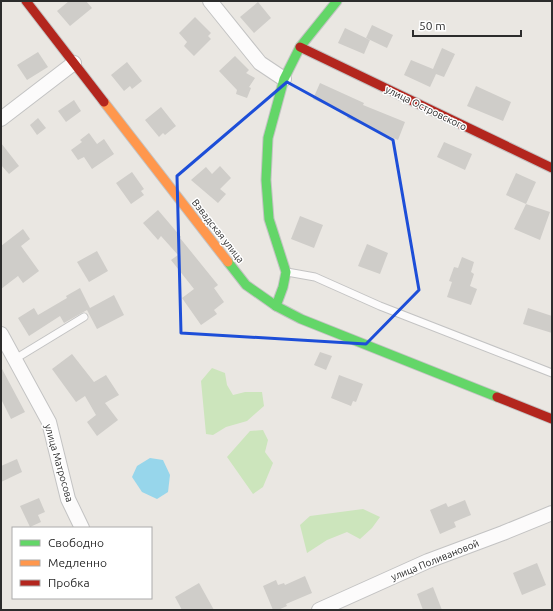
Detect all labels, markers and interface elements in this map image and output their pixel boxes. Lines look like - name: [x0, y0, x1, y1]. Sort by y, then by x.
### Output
- scale bar: [413, 12, 521, 38]
- text: 50 m: [419, 19, 446, 32]
- street label: улица Островского: [384, 84, 469, 133]
- street label: Взвадская улица: [190, 197, 246, 265]
- street label: улица Матросова: [43, 423, 75, 503]
- legend: [12, 527, 152, 599]
- text: Свободно: [48, 536, 104, 549]
- street label: улица Поливановой: [389, 537, 481, 583]
- text: Медленно: [48, 556, 107, 569]
- text: Пробка: [48, 576, 90, 589]

